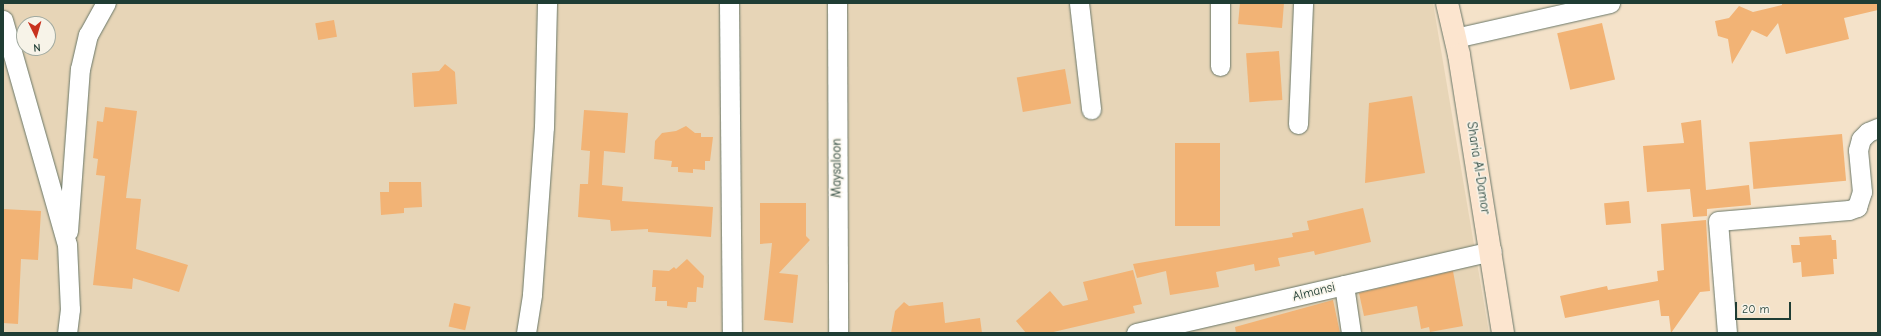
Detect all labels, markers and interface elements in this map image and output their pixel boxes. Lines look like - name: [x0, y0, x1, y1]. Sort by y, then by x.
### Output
- north arrow: [16, 16, 56, 56]
- text: N: [33, 41, 41, 54]
- street label: Sharia Al-Damor: [1463, 121, 1493, 215]
- street label: Maysaloon: [829, 138, 845, 198]
- street label: Almansi: [1291, 279, 1337, 305]
- scale bar: [1737, 294, 1793, 320]
- text: 20 m: [1742, 302, 1770, 316]

